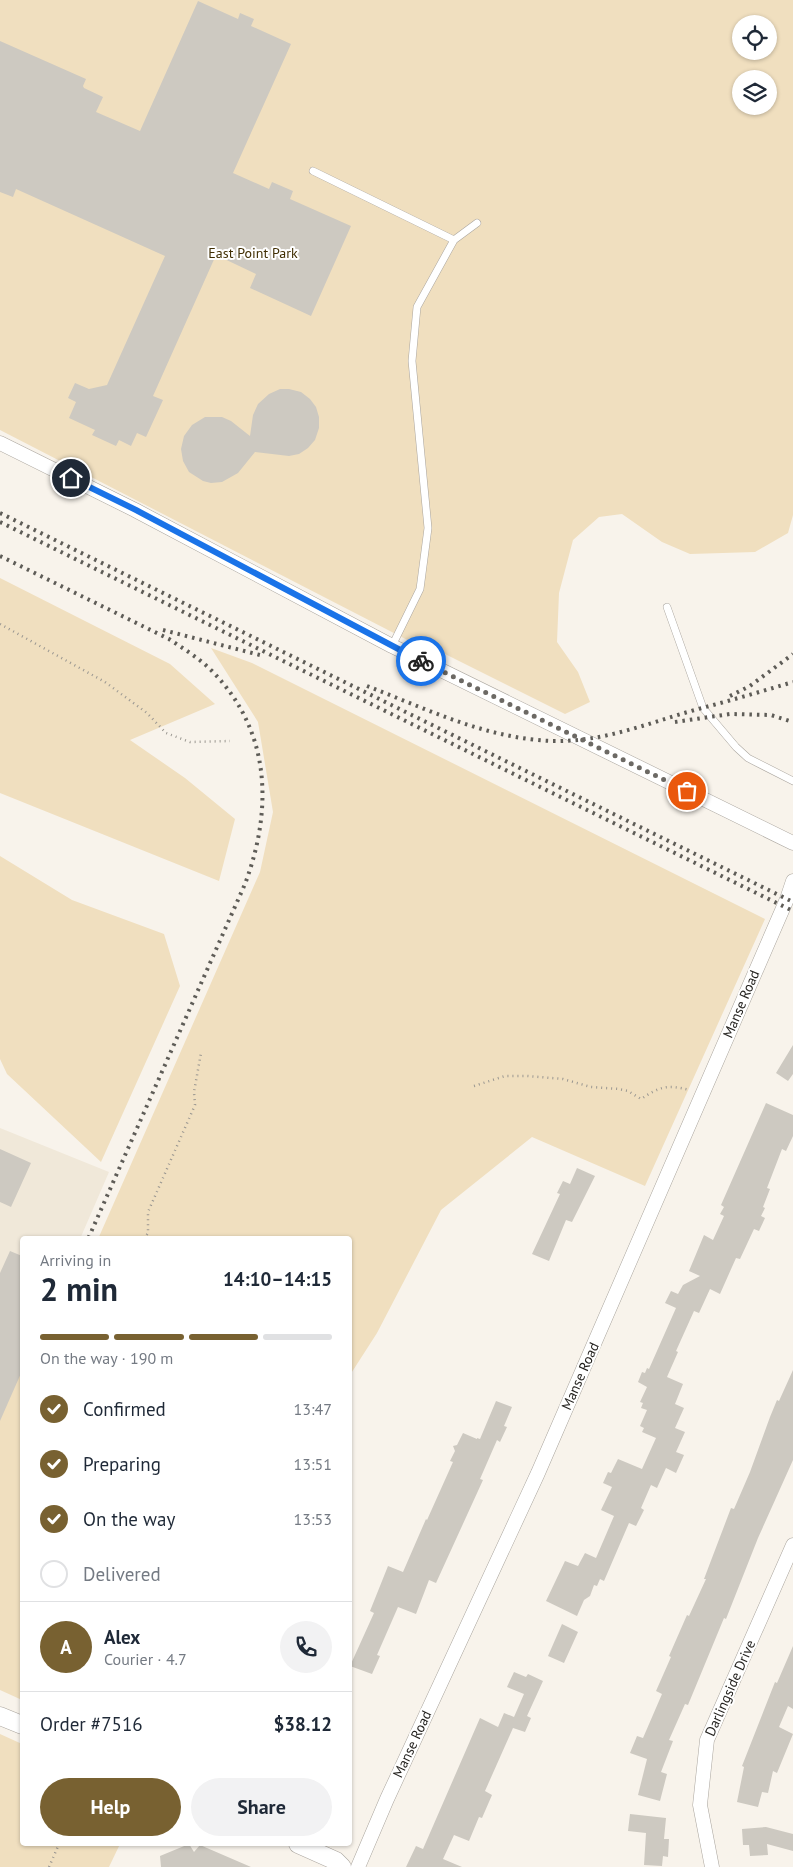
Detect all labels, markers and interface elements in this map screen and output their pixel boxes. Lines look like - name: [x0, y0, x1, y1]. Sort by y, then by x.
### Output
- map controls: [732, 15, 777, 115]
- button: locate: [732, 15, 777, 60]
- button: layers: [732, 70, 777, 115]
- park label: East Point Park: [208, 244, 298, 262]
- pin: [50, 457, 92, 499]
- icon: home: [57, 464, 85, 492]
- courier: [396, 636, 446, 686]
- icon: bike: [407, 647, 435, 675]
- pin: [666, 770, 708, 812]
- icon: bag: [673, 777, 701, 805]
- street label: Manse Road: [719, 967, 763, 1041]
- text: Arriving in: [40, 1250, 111, 1270]
- text: 14:10–14:15: [223, 1267, 332, 1291]
- text: 2 min: [40, 1268, 118, 1310]
- street label: Manse Road: [557, 1339, 603, 1413]
- text: On the way · 190 m: [40, 1348, 173, 1368]
- icon: check: [40, 1395, 68, 1423]
- text: Confirmed: [83, 1397, 166, 1421]
- text: 13:47: [294, 1399, 332, 1419]
- icon: check: [40, 1450, 68, 1478]
- text: Preparing: [83, 1452, 161, 1476]
- text: 13:51: [294, 1454, 332, 1474]
- icon: check: [40, 1505, 68, 1533]
- text: On the way: [83, 1507, 175, 1531]
- text: 13:53: [294, 1509, 332, 1529]
- text: Delivered: [83, 1562, 161, 1586]
- button: phone: [280, 1621, 332, 1673]
- text: Alex: [104, 1625, 140, 1649]
- text: A: [60, 1635, 72, 1659]
- street label: Darlingside Drive: [701, 1637, 759, 1739]
- text: Courier · 4.7: [104, 1649, 187, 1669]
- street label: Manse Road: [389, 1708, 435, 1780]
- text: Order #7516: [40, 1712, 143, 1736]
- text: $38.12: [273, 1712, 332, 1736]
- button: Help: [40, 1778, 181, 1836]
- button: Share: [191, 1778, 332, 1836]

